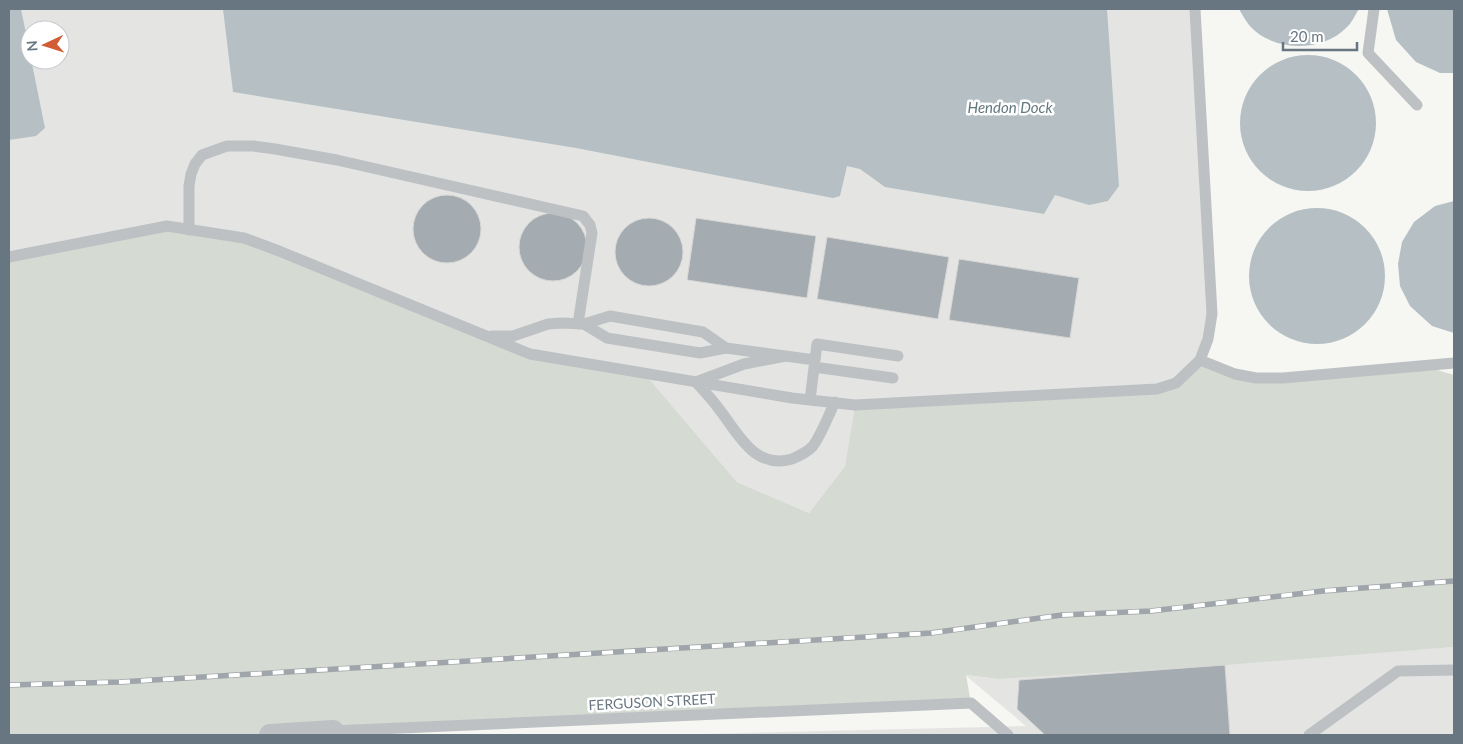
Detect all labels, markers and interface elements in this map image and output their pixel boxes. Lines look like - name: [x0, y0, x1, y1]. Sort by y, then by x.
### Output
- north arrow: [20, 20, 70, 70]
- scale bar: [1283, 20, 1357, 52]
- text: 20 m: [1290, 27, 1324, 45]
- text: N: [23, 40, 40, 52]
- water label: Hendon Dock: [967, 98, 1053, 116]
- street label: FERGUSON STREET: [588, 690, 717, 713]

